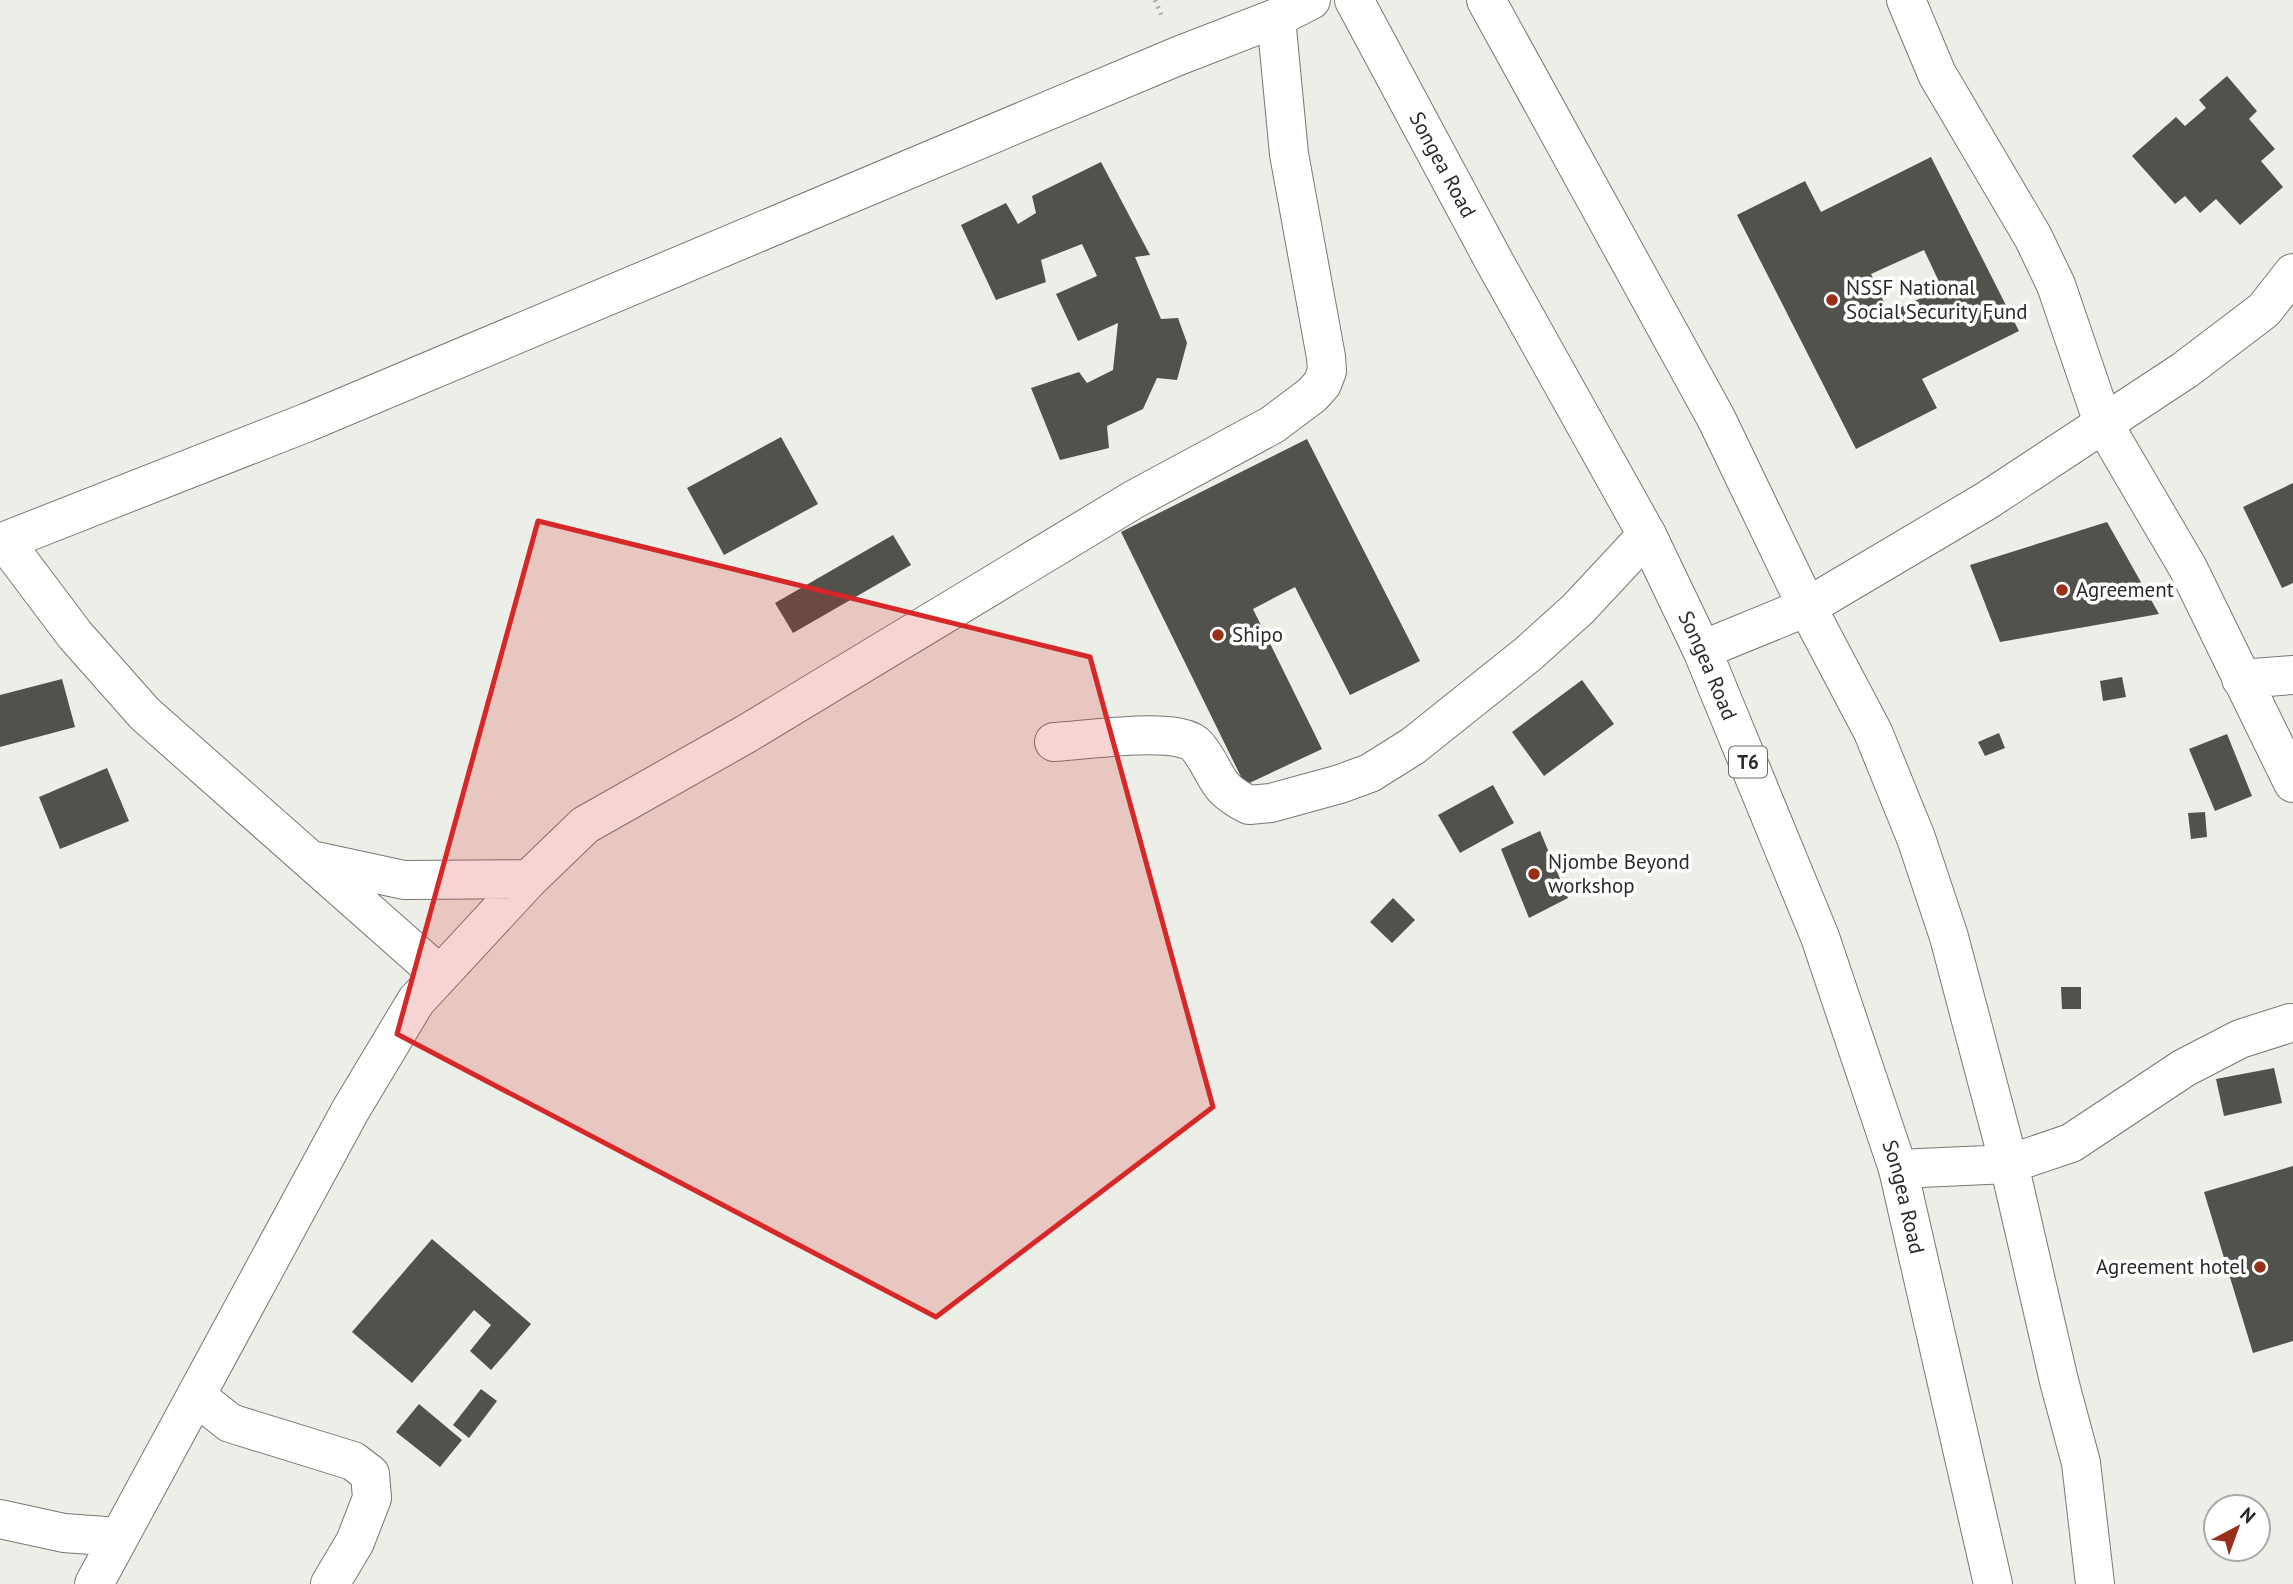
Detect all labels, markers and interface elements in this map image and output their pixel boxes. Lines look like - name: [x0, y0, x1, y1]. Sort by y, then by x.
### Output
- street label: Songea Road: [1403, 107, 1482, 222]
- place label: NSSF National Social Security Fund: [1846, 274, 2028, 325]
- marker: NSSF National Social Security Fund: [1824, 292, 1840, 308]
- place label: Agreement: [2076, 576, 2174, 603]
- marker: Agreement: [2054, 582, 2070, 598]
- street label: Songea Road: [1672, 606, 1743, 724]
- place label: Shipo: [1232, 621, 1283, 648]
- marker: Shipo: [1210, 627, 1226, 643]
- road number: T6: [1729, 747, 1767, 778]
- place label: Njombe Beyond workshop: [1548, 848, 1690, 899]
- marker: Njombe Beyond workshop: [1526, 866, 1542, 882]
- street label: Songea Road: [1876, 1136, 1931, 1256]
- place label: Agreement hotel: [2096, 1253, 2246, 1280]
- marker: Agreement hotel: [2252, 1259, 2268, 1275]
- north arrow: [2202, 1493, 2272, 1563]
- text: N: [2236, 1502, 2261, 1528]

